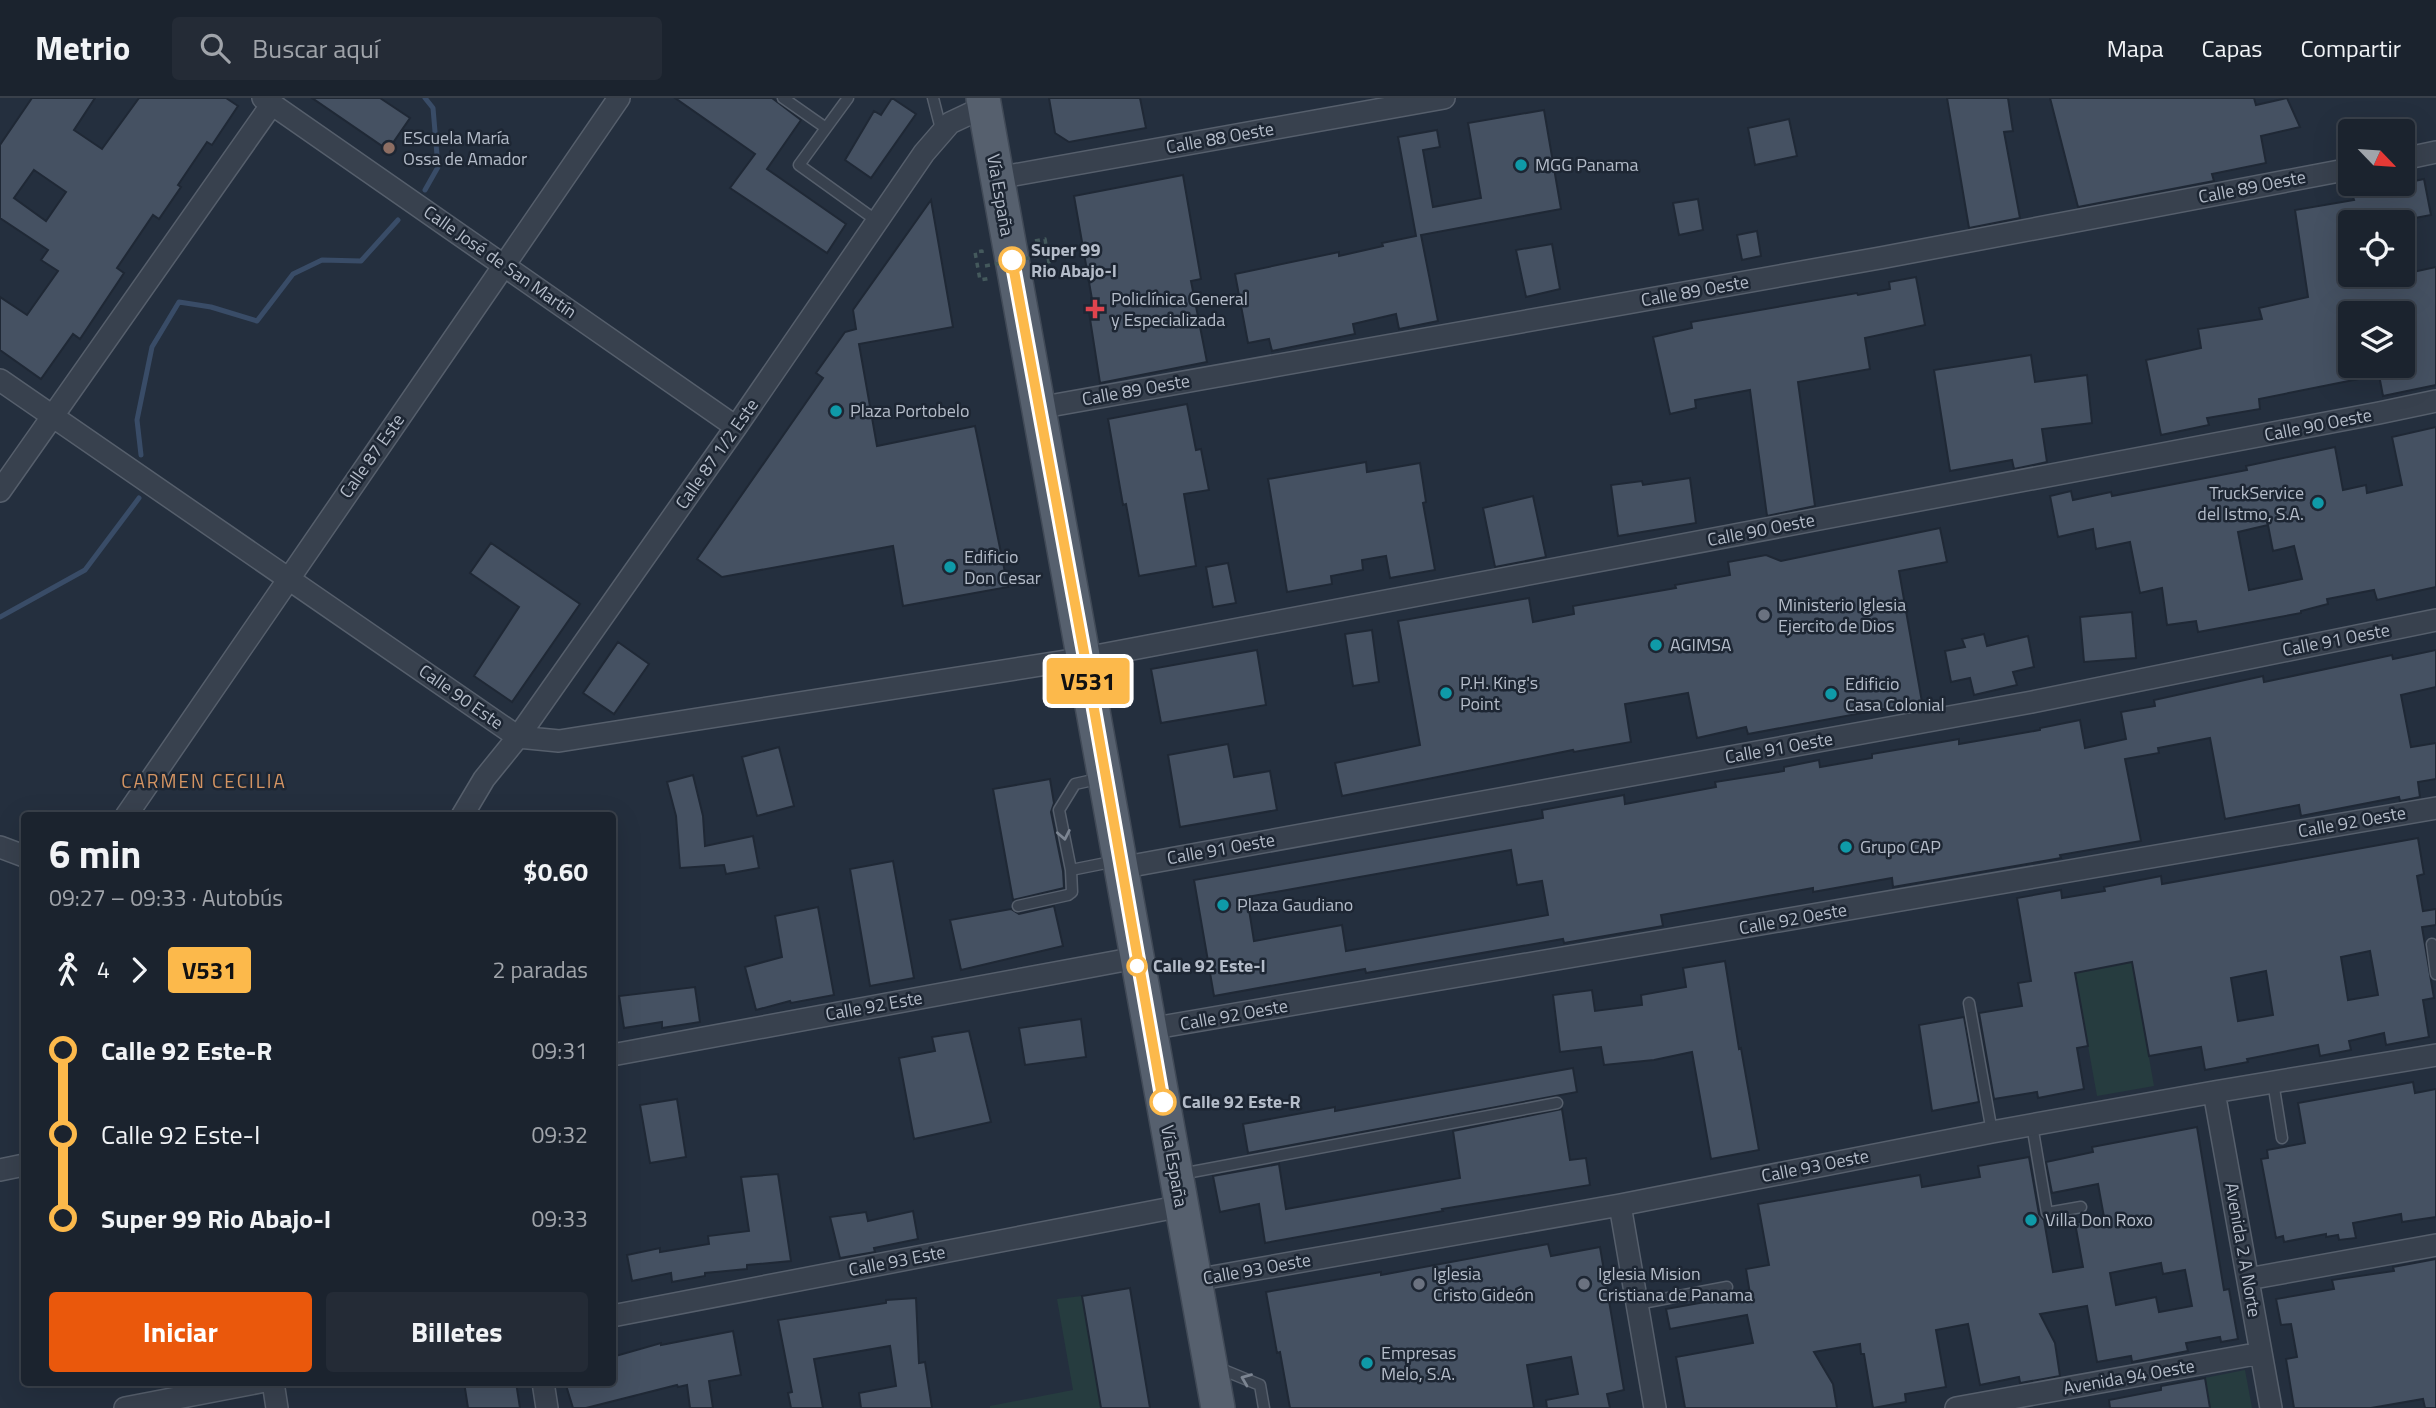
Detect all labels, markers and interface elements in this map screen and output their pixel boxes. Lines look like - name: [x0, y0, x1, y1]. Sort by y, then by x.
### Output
- search box: [172, 17, 662, 80]
- text: Metrio: [35, 23, 130, 73]
- icon: search: [196, 29, 234, 67]
- text: Buscar aquí: [252, 29, 380, 68]
- text: Mapa: [2107, 30, 2164, 66]
- text: Capas: [2202, 30, 2262, 66]
- text: Compartir: [2300, 30, 2401, 66]
- street label: Calle 88 Oeste: [1164, 115, 1276, 160]
- north arrow: [2338, 119, 2415, 196]
- map controls: [2338, 119, 2415, 378]
- place label: EScuela María Ossa de Amador: [403, 124, 527, 172]
- marker: EScuela María Ossa de Amador: [381, 140, 397, 156]
- place label: MGG Panama: [1535, 151, 1639, 178]
- street label: Vía España: [980, 152, 1021, 238]
- marker: MGG Panama: [1513, 157, 1529, 173]
- street label: Calle 89 Oeste: [2196, 163, 2308, 210]
- street label: Calle José de San Martín: [418, 198, 582, 325]
- button: locate: [2338, 210, 2415, 287]
- place label: Super 99 Rio Abajo-I: [1031, 236, 1117, 284]
- marker: Super 99 Rio Abajo-I: [999, 247, 1025, 273]
- street label: Calle 89 Oeste: [1639, 268, 1751, 313]
- place label: Policlínica General y Especializada: [1111, 285, 1248, 333]
- marker: Policlínica General y Especializada: [1085, 299, 1105, 319]
- button: layers: [2338, 301, 2415, 378]
- street label: Calle 89 Oeste: [1080, 367, 1192, 412]
- street label: Calle 87 1/2 Este: [668, 393, 765, 515]
- place label: Plaza Portobelo: [850, 397, 969, 424]
- street label: Calle 90 Oeste: [2262, 401, 2374, 448]
- marker: Plaza Portobelo: [828, 403, 844, 419]
- street label: Calle 87 Este: [332, 408, 411, 504]
- place label: TruckService del Istmo, S.A.: [2197, 479, 2304, 527]
- marker: TruckService del Istmo, S.A.: [2310, 495, 2326, 511]
- street label: Calle 90 Oeste: [1705, 506, 1817, 553]
- place label: Edificio Don Cesar: [964, 543, 1041, 591]
- marker: Edificio Don Cesar: [942, 559, 958, 575]
- place label: Ministerio Iglesia Ejercito de Dios: [1778, 591, 1906, 639]
- marker: Ministerio Iglesia Ejercito de Dios: [1756, 607, 1772, 623]
- street label: Calle 91 Oeste: [2280, 616, 2392, 663]
- place label: AGIMSA: [1670, 631, 1732, 658]
- marker: AGIMSA: [1648, 637, 1664, 653]
- street label: Calle 90 Este: [413, 657, 509, 736]
- line badge: V531: [1039, 658, 1137, 704]
- text: V531: [1061, 663, 1115, 699]
- place label: P.H. King's Point: [1460, 669, 1538, 717]
- place label: Edificio Casa Colonial: [1845, 670, 1945, 718]
- marker: P.H. King's Point: [1438, 685, 1454, 701]
- marker: Edificio Casa Colonial: [1823, 686, 1839, 702]
- street label: Calle 91 Oeste: [1723, 725, 1835, 770]
- district label: CARMEN CECILIA: [121, 766, 287, 795]
- street label: Calle 92 Oeste: [2296, 799, 2408, 844]
- text: 6 min: [49, 825, 141, 883]
- street label: Calle 91 Oeste: [1165, 826, 1277, 871]
- one-way arrow: [1056, 829, 1071, 841]
- place label: Grupo CAP: [1860, 833, 1941, 860]
- marker: Grupo CAP: [1838, 839, 1854, 855]
- text: $0.60: [523, 852, 588, 891]
- text: 09:27 – 09:33 · Autobús: [49, 880, 283, 915]
- place label: Plaza Gaudiano: [1237, 891, 1353, 918]
- street label: Calle 92 Oeste: [1737, 896, 1849, 941]
- marker: Plaza Gaudiano: [1215, 897, 1231, 913]
- icon: walk: [49, 951, 87, 989]
- icon: forward: [120, 951, 158, 989]
- text: 4: [97, 952, 110, 987]
- text: V531: [182, 952, 237, 988]
- text: 2 paradas: [493, 952, 588, 987]
- place label: Calle 92 Este-I: [1153, 952, 1266, 979]
- marker: Calle 92 Este-I: [1127, 956, 1147, 976]
- street label: Calle 92 Este: [823, 984, 925, 1027]
- street label: Calle 92 Oeste: [1178, 992, 1290, 1037]
- text: Calle 92 Este-R: [101, 1031, 272, 1070]
- text: 09:31: [531, 1033, 588, 1068]
- place label: Calle 92 Este-R: [1182, 1088, 1301, 1115]
- marker: Calle 92 Este-R: [1150, 1089, 1176, 1115]
- text: Calle 92 Este-I: [101, 1115, 260, 1154]
- text: 09:32: [531, 1117, 588, 1152]
- street label: Vía España: [1154, 1123, 1195, 1209]
- street label: Calle 93 Oeste: [1759, 1142, 1871, 1189]
- street label: Avenida 2 A Norte: [2218, 1181, 2269, 1319]
- text: Super 99 Rio Abajo-I: [101, 1199, 331, 1238]
- text: 09:33: [531, 1201, 588, 1236]
- place label: Villa Don Roxo: [2045, 1206, 2153, 1233]
- marker: Villa Don Roxo: [2023, 1212, 2039, 1228]
- street label: Calle 93 Este: [846, 1238, 948, 1283]
- street label: Calle 93 Oeste: [1201, 1246, 1313, 1291]
- place label: Iglesia Cristo Gideón: [1433, 1260, 1534, 1308]
- place label: Iglesia Mision Cristiana de Panama: [1598, 1260, 1753, 1308]
- marker: Iglesia Cristo Gideón: [1411, 1276, 1427, 1292]
- marker: Iglesia Mision Cristiana de Panama: [1576, 1276, 1592, 1292]
- button: Iniciar: [49, 1292, 312, 1372]
- button: Billetes: [326, 1292, 588, 1372]
- place label: Empresas Melo, S.A.: [1381, 1339, 1456, 1387]
- street label: Avenida 94 Oeste: [2061, 1352, 2197, 1401]
- marker: Empresas Melo, S.A.: [1359, 1355, 1375, 1371]
- one-way arrow: [1241, 1373, 1254, 1387]

